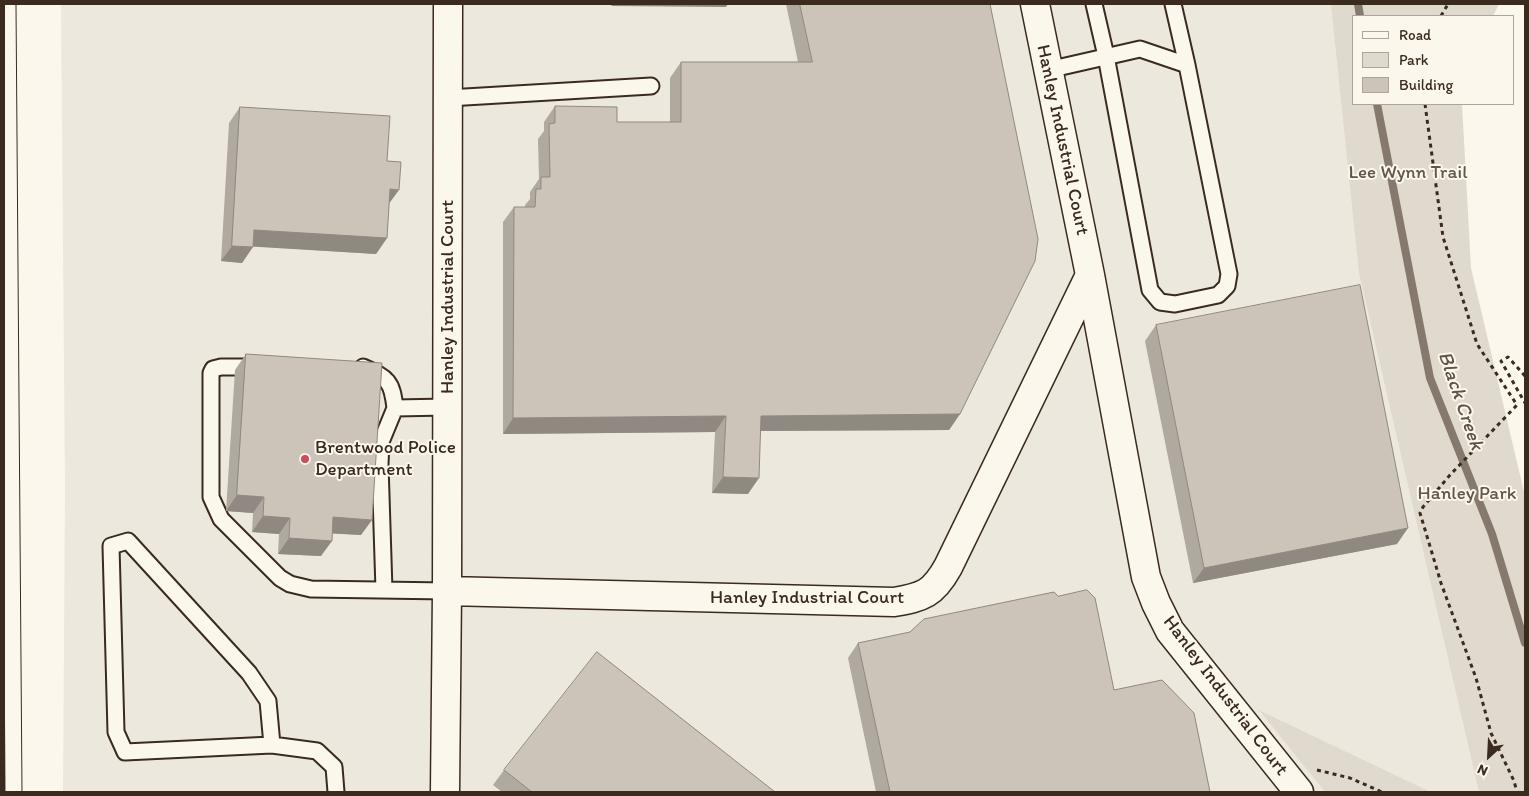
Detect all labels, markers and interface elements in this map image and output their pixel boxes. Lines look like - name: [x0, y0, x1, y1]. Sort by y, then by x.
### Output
- legend: [1352, 15, 1514, 105]
- text: Road: [1399, 26, 1431, 44]
- street label: Hanley Industrial Court: [1031, 43, 1093, 237]
- text: Park: [1399, 51, 1429, 69]
- text: Building: [1399, 76, 1453, 94]
- park label: Lee Wynn Trail: [1348, 162, 1468, 184]
- street label: Hanley Industrial Court: [437, 200, 459, 394]
- water label: Black Creek: [1432, 348, 1488, 454]
- place label: Brentwood Police Department: [315, 437, 456, 481]
- marker: Brentwood Police Department: [299, 453, 311, 465]
- park label: Hanley Park: [1418, 483, 1516, 505]
- street label: Hanley Industrial Court: [710, 587, 904, 609]
- street label: Hanley Industrial Court: [1157, 612, 1293, 780]
- north arrow: [1464, 731, 1514, 781]
- text: N: [1475, 760, 1490, 780]

